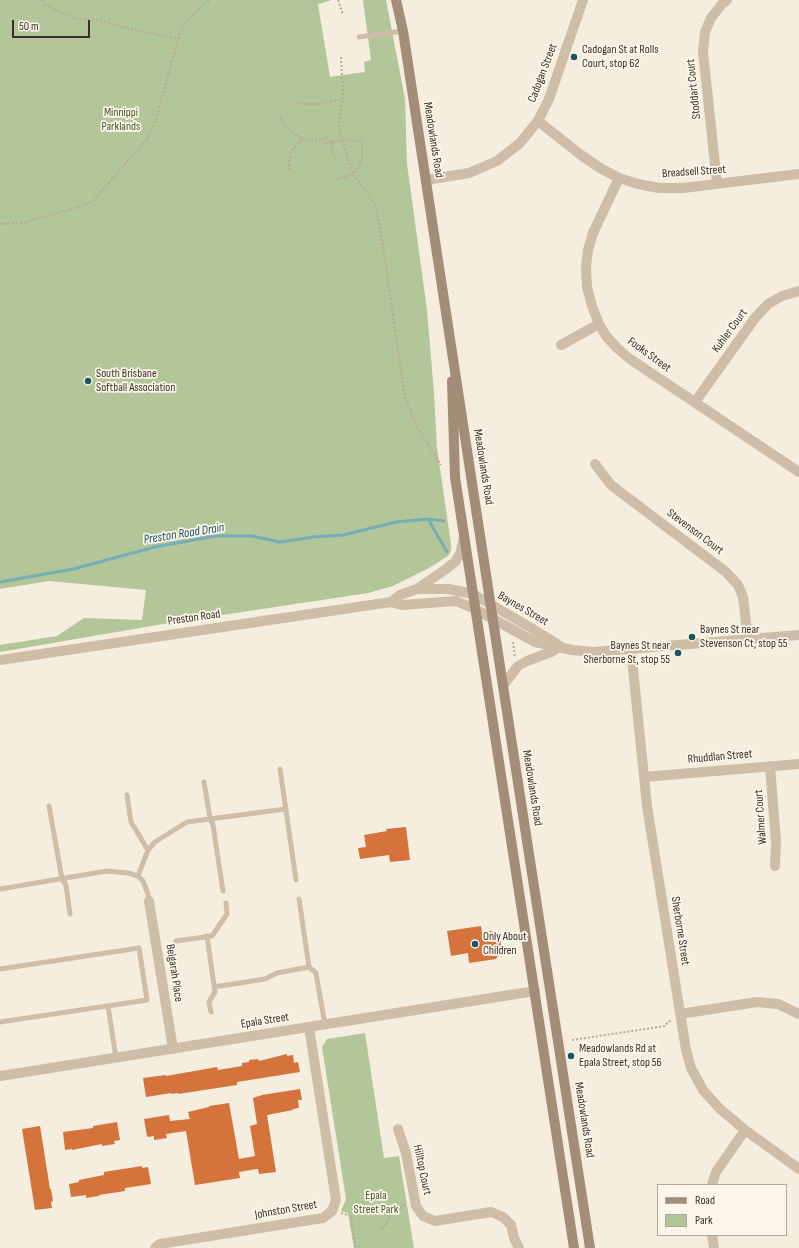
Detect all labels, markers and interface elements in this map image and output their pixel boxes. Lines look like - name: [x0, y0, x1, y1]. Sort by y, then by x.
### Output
- scale bar: [14, 12, 92, 38]
- text: 50 m: [19, 19, 39, 34]
- street label: Cadogan Street: [525, 42, 561, 104]
- place label: Cadogan St at Rolls Court, stop 62: [582, 43, 659, 71]
- marker: Cadogan St at Rolls Court, stop 62: [569, 52, 579, 62]
- street label: Stoddart Court: [684, 58, 704, 120]
- street label: Meadowlands Road: [420, 101, 446, 179]
- park label: Minnippi Parklands: [102, 106, 140, 134]
- street label: Breadsell Street: [662, 163, 726, 181]
- street label: Kuhler Court: [709, 306, 751, 356]
- street label: Fooks Street: [624, 334, 674, 376]
- place label: South Brisbane Softball Association: [96, 367, 175, 395]
- marker: South Brisbane Softball Association: [83, 376, 93, 386]
- street label: Meadowlands Road: [470, 428, 496, 506]
- street label: Stevenson Court: [664, 506, 726, 558]
- water label: Preston Road Drain: [143, 520, 225, 548]
- street label: Baynes Street: [495, 589, 551, 629]
- street label: Preston Road: [167, 607, 221, 629]
- place label: Baynes St near Stevenson Ct, stop 55: [700, 623, 788, 651]
- marker: Baynes St near Stevenson Ct, stop 55: [687, 632, 697, 642]
- place label: Baynes St near Sherborne St, stop 55: [584, 639, 670, 667]
- marker: Baynes St near Sherborne St, stop 55: [673, 648, 683, 658]
- street label: Rhuddlan Street: [687, 747, 753, 767]
- street label: Meadowlands Road: [519, 749, 545, 827]
- street label: Walmer Court: [752, 789, 770, 845]
- street label: Sherborne Street: [667, 896, 693, 966]
- place label: Only About Children: [483, 930, 527, 958]
- marker: Only About Children: [470, 939, 480, 949]
- street label: Belgarah Place: [162, 943, 186, 1003]
- street label: Epala Street: [240, 1010, 290, 1032]
- place label: Meadowlands Rd at Epala Street, stop 56: [579, 1042, 662, 1070]
- marker: Meadowlands Rd at Epala Street, stop 56: [566, 1051, 576, 1061]
- street label: Meadowlands Road: [571, 1081, 597, 1159]
- street label: Hilltop Court: [410, 1143, 434, 1197]
- legend: [657, 1184, 787, 1236]
- park label: Epala Street Park: [354, 1189, 398, 1217]
- text: Road: [695, 1193, 715, 1208]
- street label: Johnston Street: [254, 1197, 318, 1223]
- text: Park: [695, 1213, 713, 1228]

